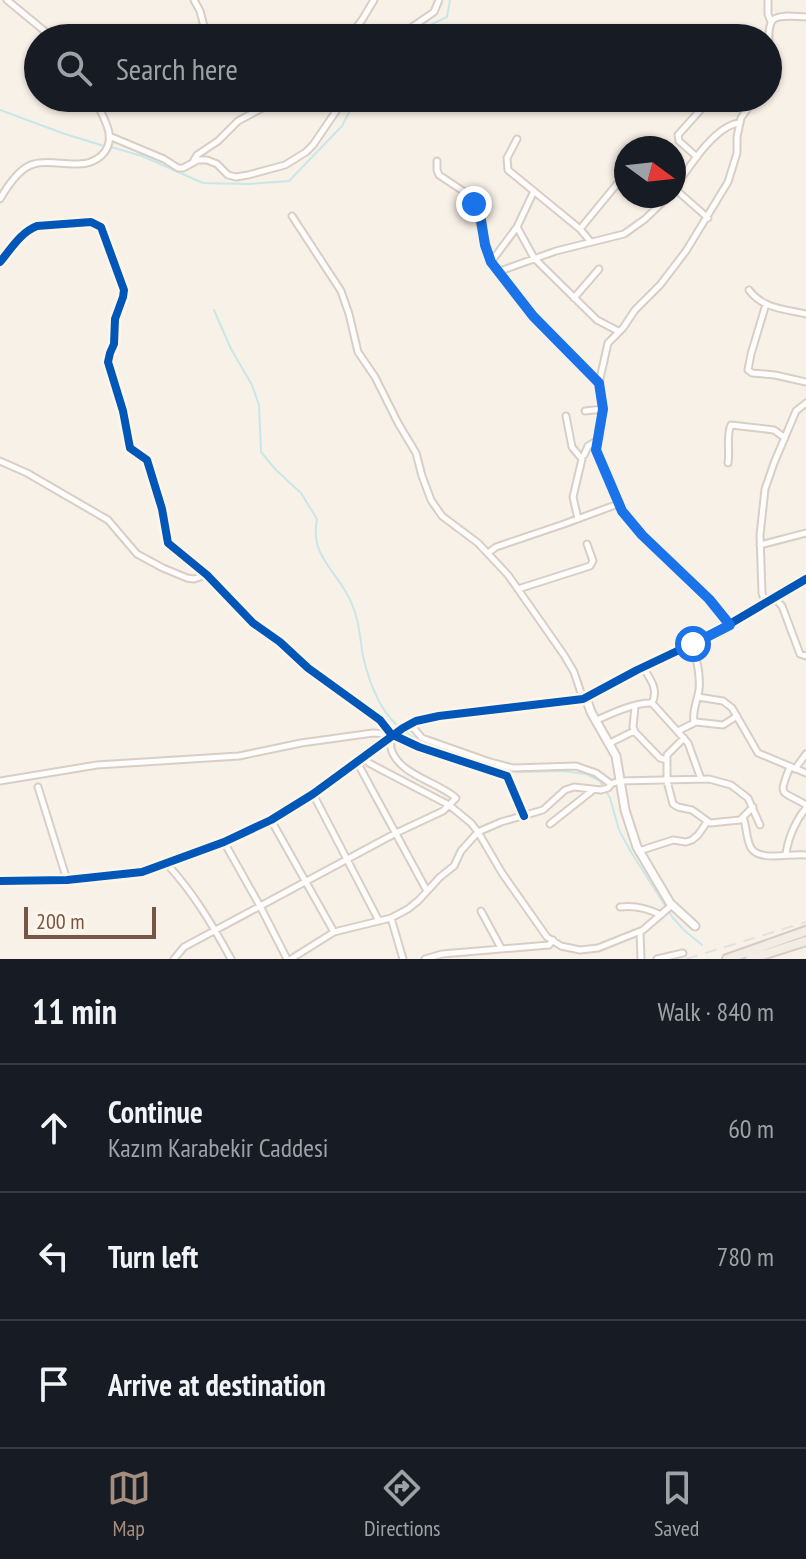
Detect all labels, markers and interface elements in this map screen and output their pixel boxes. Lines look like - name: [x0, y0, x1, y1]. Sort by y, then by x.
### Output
- search box: [24, 24, 782, 112]
- icon: search: [52, 46, 96, 90]
- text: Search here: [116, 49, 238, 88]
- north arrow: [614, 136, 686, 208]
- route end: [456, 186, 492, 222]
- route start: [675, 626, 711, 662]
- scale bar: [24, 903, 156, 939]
- text: 200 m: [36, 907, 85, 935]
- text: 11 min: [32, 989, 117, 1033]
- text: Walk · 840 m: [657, 995, 774, 1028]
- text: Continue: [108, 1092, 203, 1131]
- icon: ahead: [32, 1106, 76, 1150]
- text: 60 m: [728, 1112, 774, 1145]
- text: Kazım Karabekir Caddesi: [108, 1131, 328, 1164]
- icon: left: [32, 1234, 76, 1278]
- text: Turn left: [108, 1237, 198, 1276]
- text: 780 m: [716, 1240, 774, 1273]
- icon: arrive: [32, 1362, 76, 1406]
- text: Arrive at destination: [108, 1365, 326, 1404]
- tab: Map: [107, 1466, 151, 1542]
- tab: Directions: [364, 1466, 441, 1542]
- tab: Saved: [654, 1466, 699, 1542]

